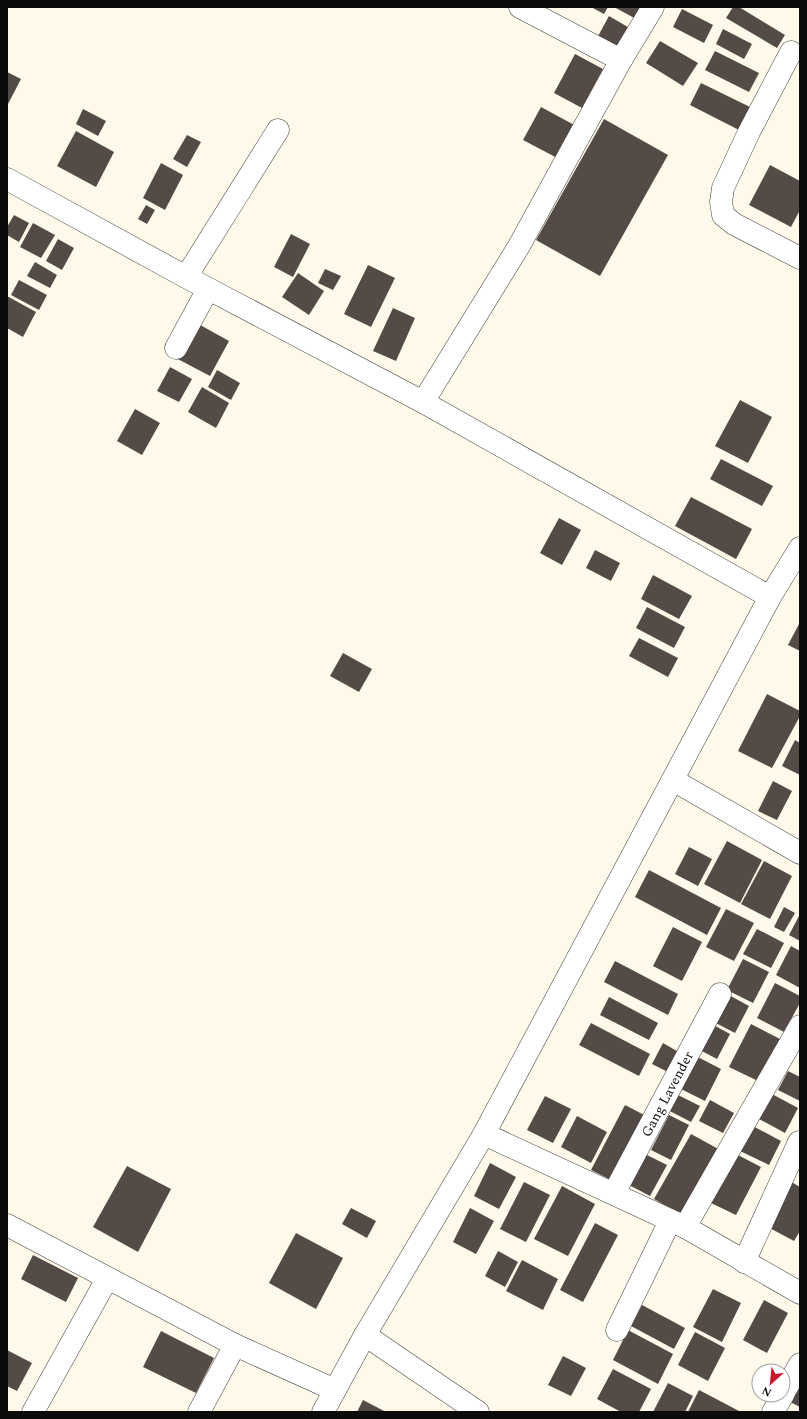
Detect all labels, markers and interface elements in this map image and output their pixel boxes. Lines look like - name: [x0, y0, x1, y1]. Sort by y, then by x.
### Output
- street label: Gang Lavender: [636, 1047, 699, 1141]
- north arrow: [751, 1363, 791, 1403]
- text: N: [759, 1382, 775, 1401]

